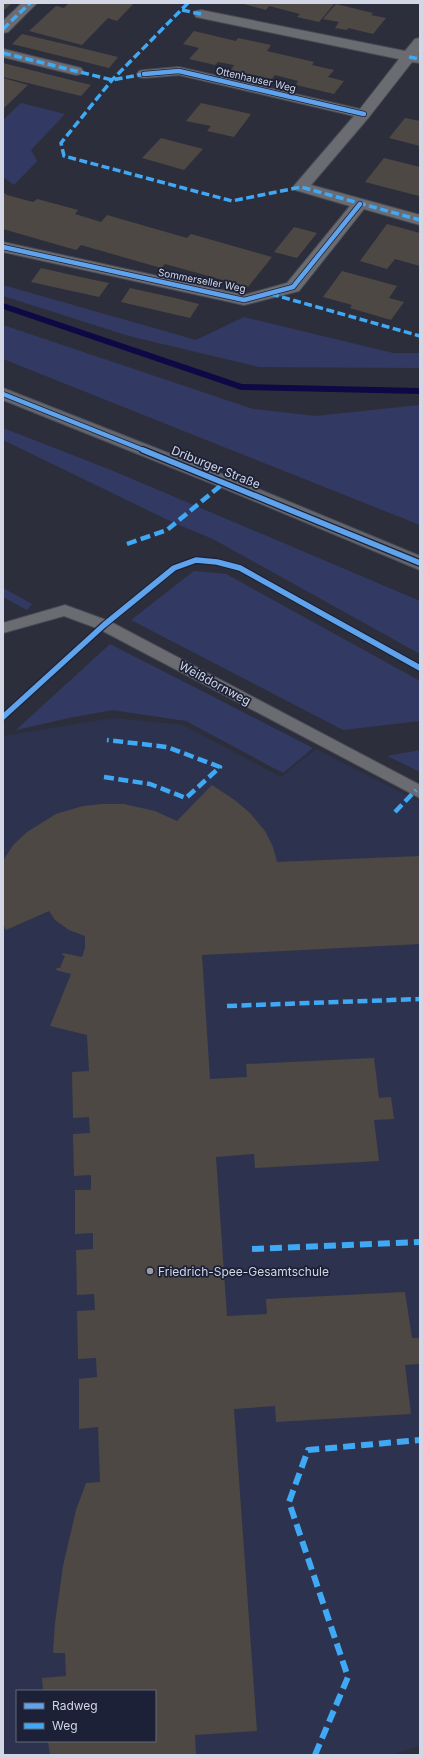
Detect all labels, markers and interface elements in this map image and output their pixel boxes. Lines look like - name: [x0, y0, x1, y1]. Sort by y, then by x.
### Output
- street label: Ottenhauser Weg: [215, 64, 297, 94]
- street label: Sommerseller Weg: [157, 266, 247, 294]
- street label: Driburger Straße: [169, 442, 263, 492]
- street label: Weißdornweg: [177, 658, 253, 708]
- place label: Friedrich-Spee-Gesamtschule: [158, 1264, 329, 1279]
- marker: Friedrich-Spee-Gesamtschule: [145, 1266, 155, 1276]
- legend: [16, 1690, 156, 1742]
- text: Radweg: [52, 1698, 98, 1713]
- text: Weg: [52, 1718, 78, 1733]

